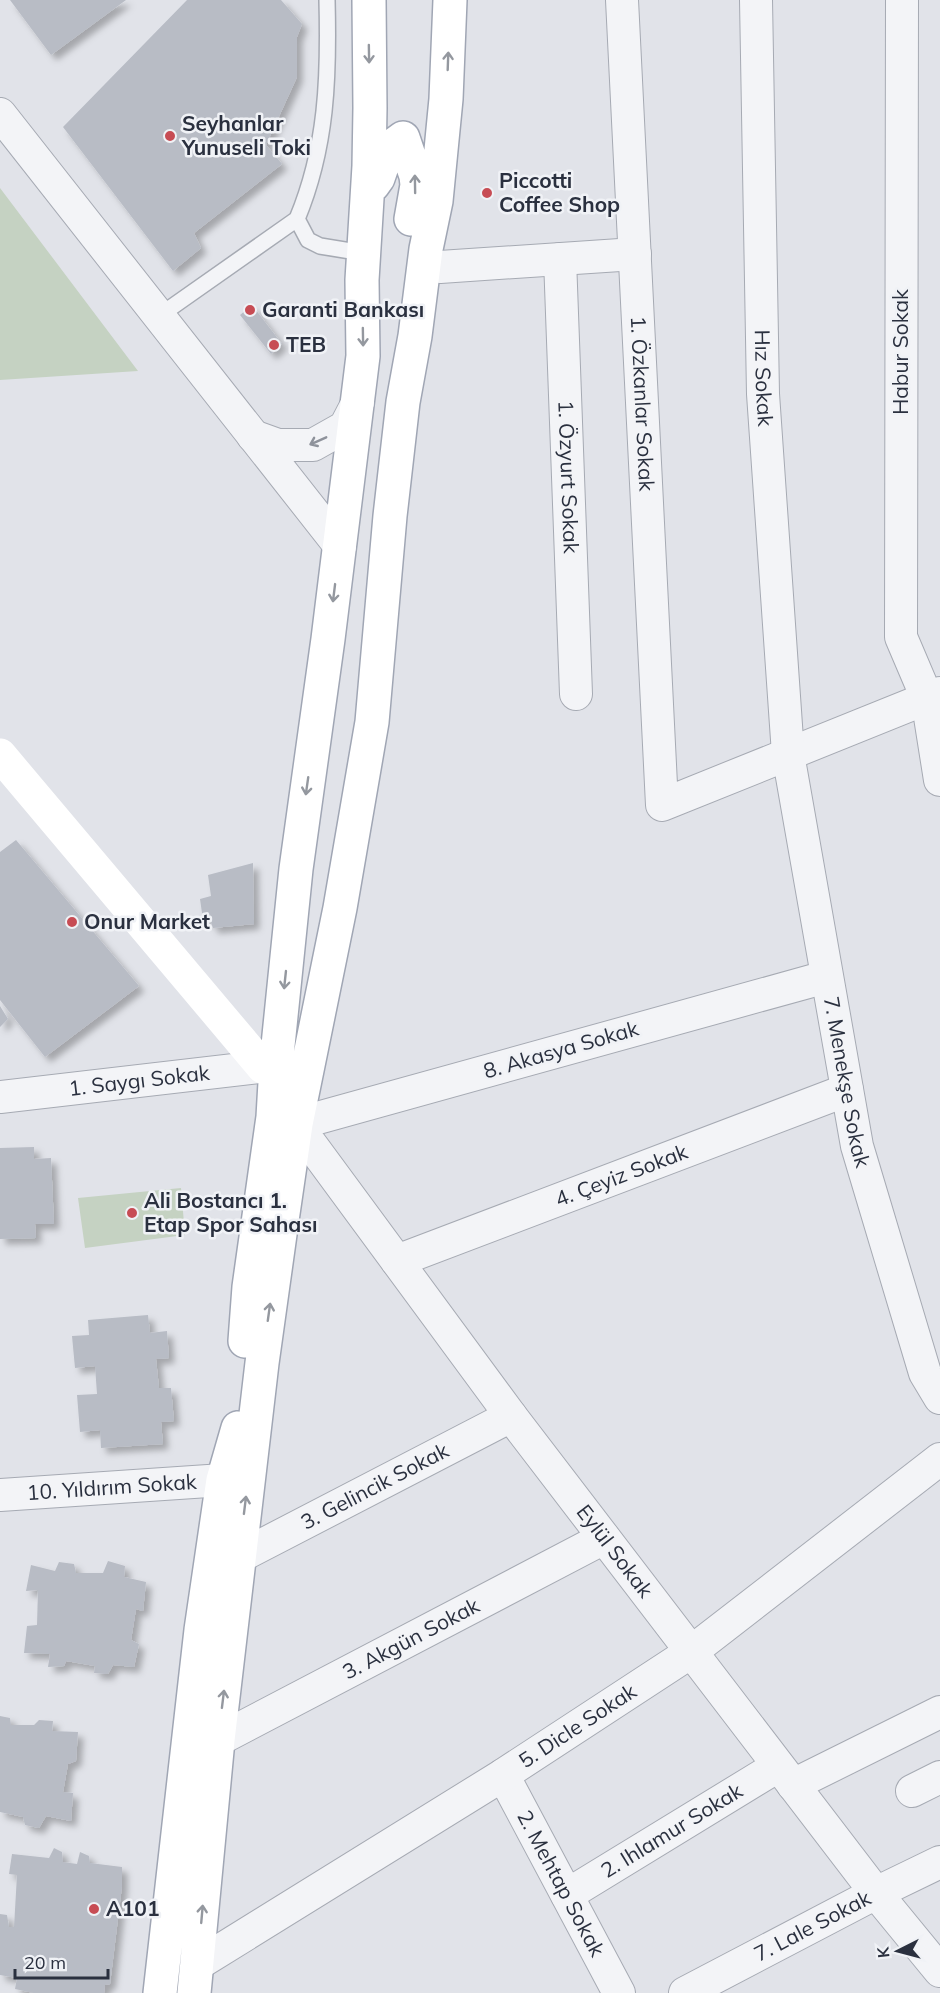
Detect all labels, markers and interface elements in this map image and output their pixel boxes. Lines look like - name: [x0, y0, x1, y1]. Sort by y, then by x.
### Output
- one-way arrow: [363, 44, 375, 64]
- one-way arrow: [442, 52, 453, 72]
- place label: Seyhanlar Yunuseli Toki: [181, 110, 311, 160]
- marker: Seyhanlar Yunuseli Toki: [163, 129, 177, 143]
- place label: Piccotti Coffee Shop: [499, 167, 620, 217]
- one-way arrow: [409, 175, 421, 194]
- marker: Piccotti Coffee Shop: [480, 186, 494, 200]
- street label: Habur Sokak: [887, 289, 913, 415]
- place label: Garanti Bankası: [262, 296, 424, 322]
- marker: Garanti Bankası: [243, 303, 257, 317]
- street label: 1. Özkanlar Sokak: [626, 315, 660, 492]
- one-way arrow: [357, 326, 369, 346]
- street label: Hız Sokak: [750, 329, 779, 427]
- place label: TEB: [286, 331, 326, 357]
- marker: TEB: [267, 338, 281, 352]
- street label: 1. Özyurt Sokak: [553, 400, 585, 554]
- one-way arrow: [310, 436, 328, 447]
- one-way arrow: [328, 582, 339, 602]
- one-way arrow: [302, 776, 313, 795]
- place label: Onur Market: [84, 908, 210, 934]
- marker: Onur Market: [65, 915, 79, 929]
- one-way arrow: [279, 969, 290, 989]
- street label: 7. Menekşe Sokak: [819, 994, 877, 1170]
- street label: 8. Akasya Sokak: [480, 1014, 641, 1084]
- street label: 1. Saygı Sokak: [67, 1059, 211, 1101]
- street label: 4. Çeyiz Sokak: [551, 1138, 691, 1212]
- place label: Ali Bostancı 1. Etap Spor Sahası: [144, 1187, 317, 1237]
- marker: Ali Bostancı 1. Etap Spor Sahası: [125, 1206, 139, 1220]
- one-way arrow: [264, 1302, 275, 1322]
- street label: 3. Gelincik Sokak: [296, 1437, 453, 1535]
- street label: 10. Yıldırım Sokak: [26, 1468, 198, 1505]
- one-way arrow: [240, 1496, 251, 1516]
- street label: Eylül Sokak: [572, 1499, 659, 1602]
- street label: 3. Akgün Sokak: [338, 1591, 484, 1684]
- street label: 5. Dicle Sokak: [513, 1677, 641, 1773]
- one-way arrow: [217, 1690, 228, 1709]
- street label: 2. Ihlamur Sokak: [596, 1777, 747, 1883]
- street label: 2. Mehtap Sokak: [512, 1806, 611, 1961]
- street label: 7. Lale Sokak: [749, 1884, 875, 1967]
- place label: A101: [106, 1895, 160, 1921]
- marker: A101: [87, 1902, 101, 1916]
- one-way arrow: [197, 1905, 208, 1924]
- north arrow: [868, 1921, 928, 1981]
- scale bar: [15, 1942, 108, 1980]
- text: K: [872, 1945, 894, 1959]
- text: 20 m: [24, 1951, 66, 1974]

